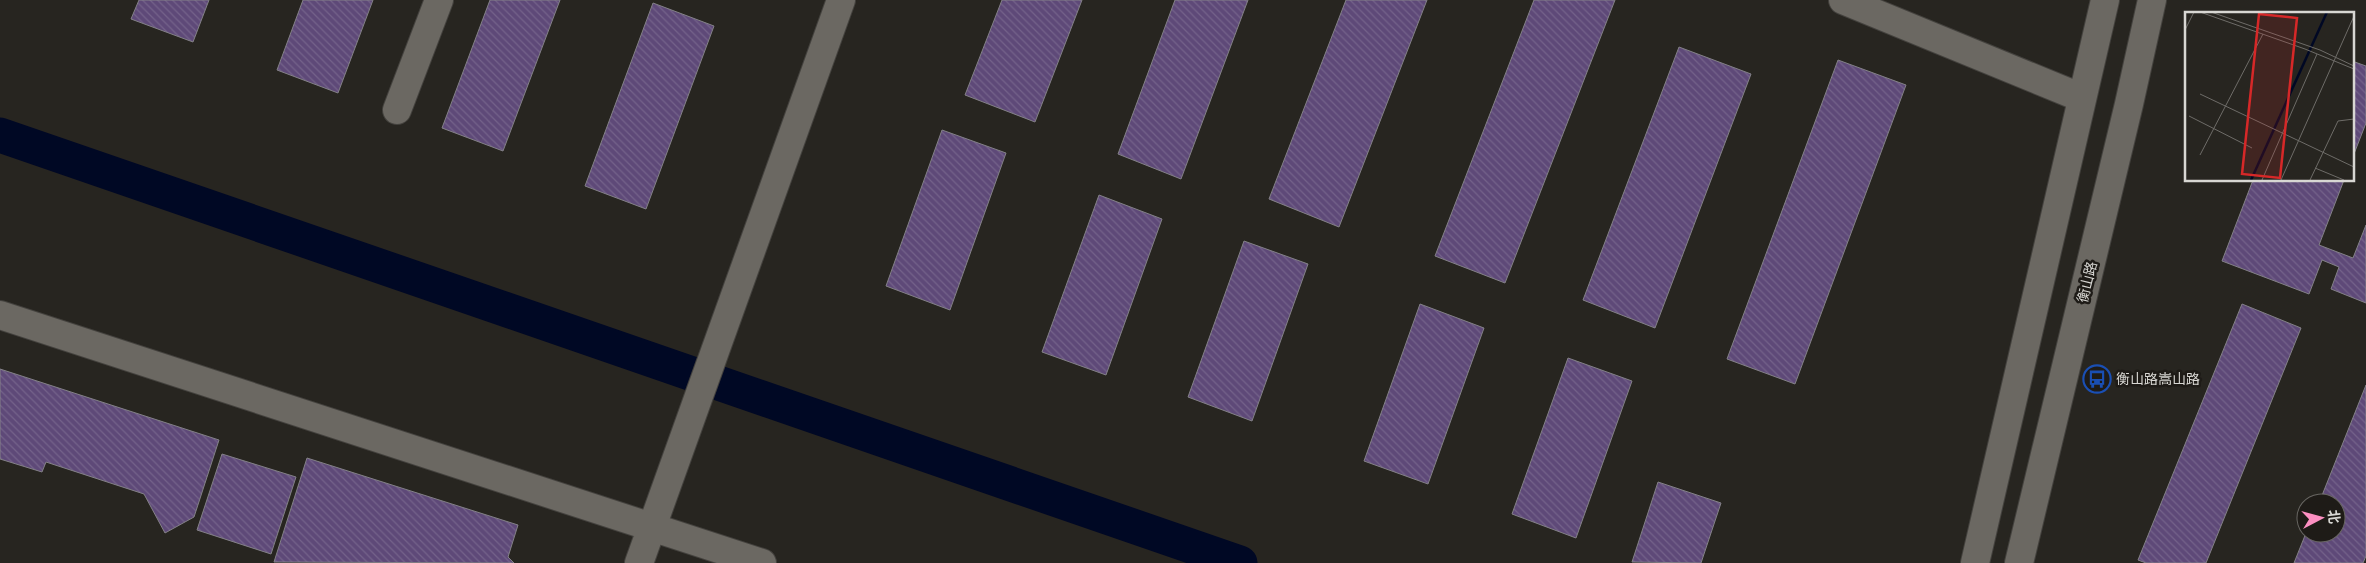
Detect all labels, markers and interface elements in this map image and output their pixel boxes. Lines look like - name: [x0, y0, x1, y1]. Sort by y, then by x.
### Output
- inset map: [2185, 12, 2354, 181]
- street label: 衡山路: [2073, 259, 2101, 305]
- bus stop icon: 衡山路嵩山路: [2082, 364, 2112, 394]
- place label: 衡山路嵩山路: [2116, 370, 2200, 388]
- north arrow: [2296, 493, 2346, 543]
- text: 北: [2324, 509, 2344, 525]

